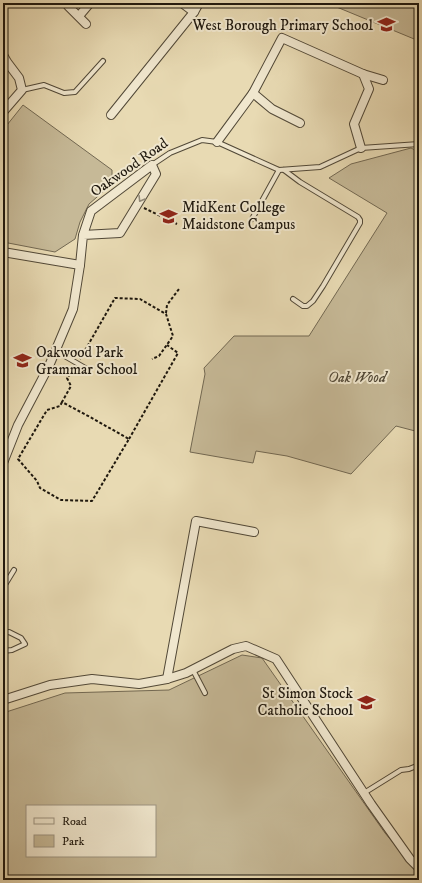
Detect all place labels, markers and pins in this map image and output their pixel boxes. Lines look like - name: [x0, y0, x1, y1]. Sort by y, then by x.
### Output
- school or university icon: West Borough Primary School: [376, 15, 396, 35]
- place label: West Borough Primary School: [192, 16, 373, 35]
- place label: MidKent College Maidstone Campus: [182, 198, 295, 234]
- school or university icon: MidKent College Maidstone Campus: [159, 206, 179, 226]
- place label: Oakwood Park Grammar School: [36, 343, 138, 379]
- school or university icon: Oakwood Park Grammar School: [13, 351, 33, 371]
- place label: St Simon Stock Catholic School: [258, 684, 354, 720]
- school or university icon: St Simon Stock Catholic School: [356, 692, 376, 712]

